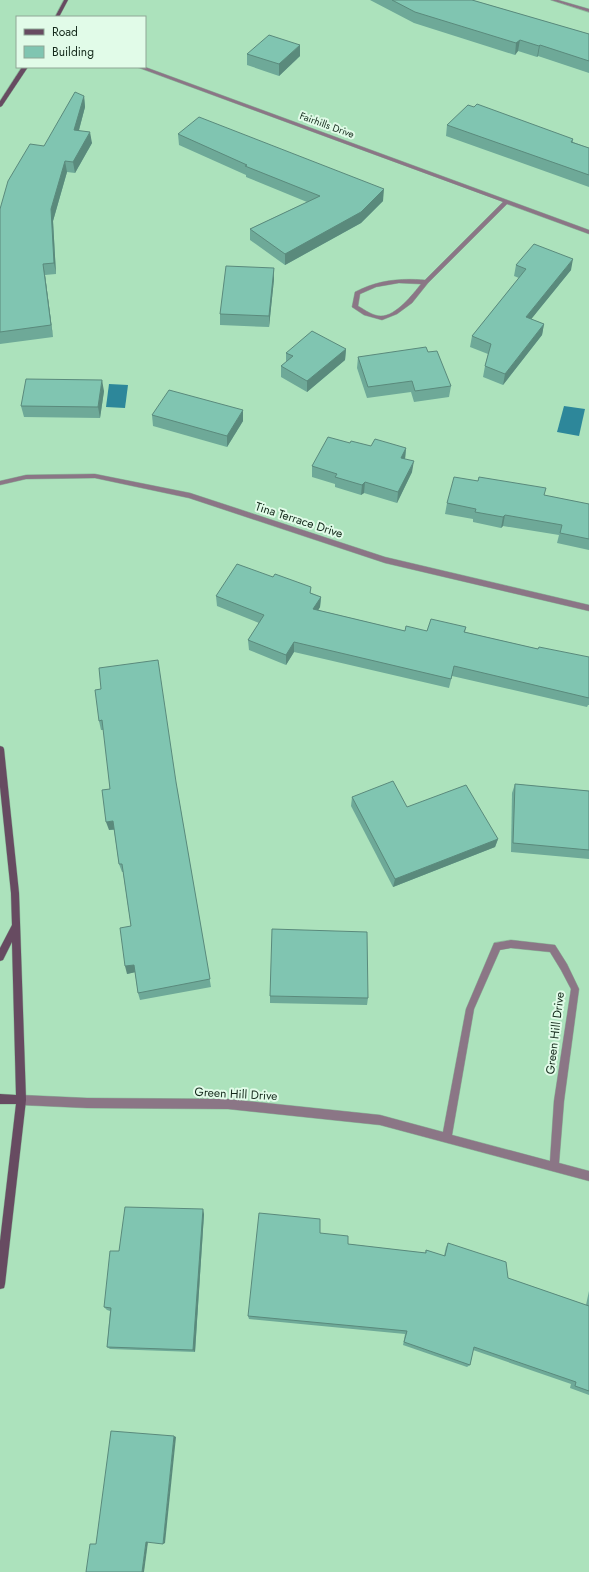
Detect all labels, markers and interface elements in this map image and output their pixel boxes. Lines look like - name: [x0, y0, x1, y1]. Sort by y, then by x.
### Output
- legend: [16, 16, 146, 68]
- text: Road: [52, 23, 78, 41]
- text: Building: [52, 43, 94, 61]
- street label: Fairhills Drive: [298, 108, 356, 142]
- street label: Tina Terrace Drive: [253, 497, 345, 543]
- street label: Green Hill Drive: [541, 991, 569, 1075]
- street label: Green Hill Drive: [194, 1083, 278, 1105]

